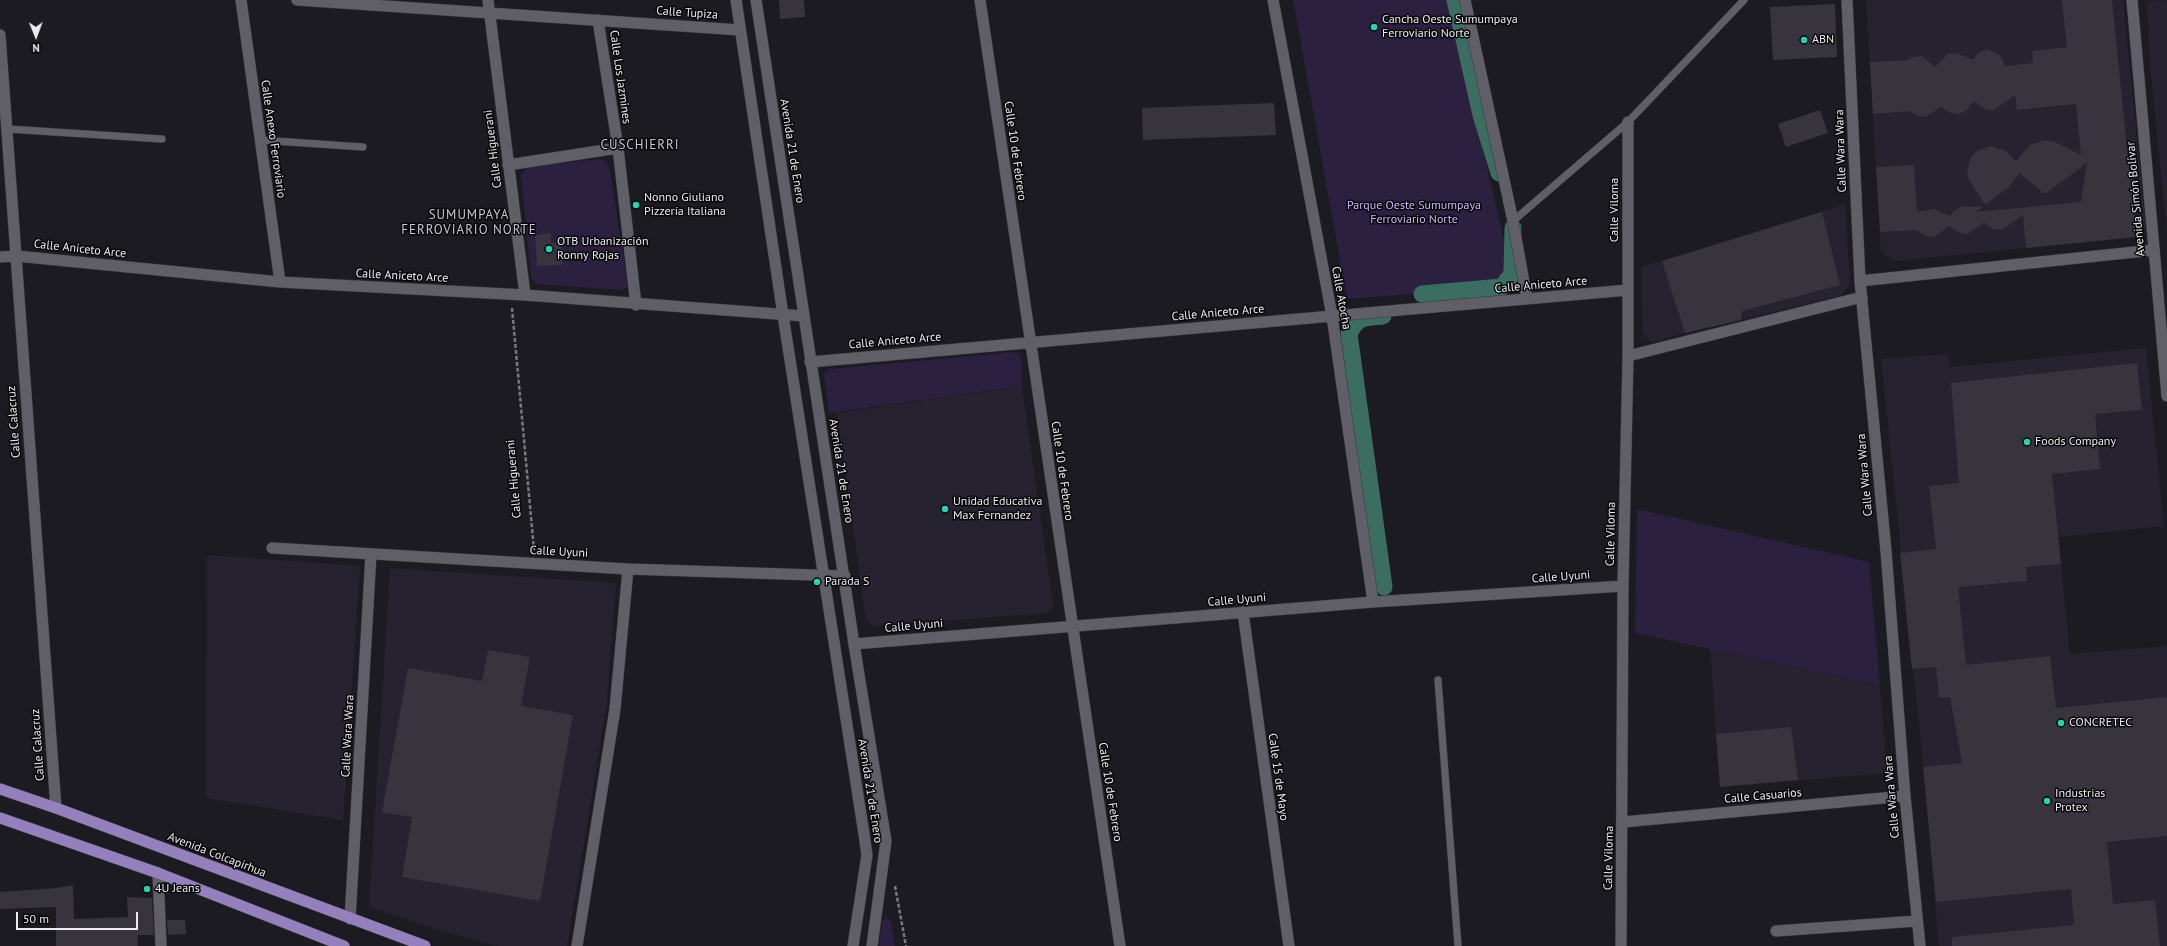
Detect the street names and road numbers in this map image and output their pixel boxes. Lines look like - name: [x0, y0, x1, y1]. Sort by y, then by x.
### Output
- street label: Calle Tupiza: [656, 4, 718, 22]
- street label: Calle Los Jazmines: [606, 29, 634, 125]
- street label: Calle Anexo Ferroviario: [258, 79, 288, 199]
- street label: Avenida 21 de Enero: [777, 98, 807, 204]
- street label: Calle 10 de Febrero: [1001, 100, 1029, 202]
- street label: Calle Higuerani: [481, 109, 505, 189]
- street label: Calle Wara Wara: [1832, 109, 1850, 193]
- street label: Avenida Simón Bolívar: [2124, 141, 2148, 257]
- street label: Calle Viloma: [1608, 178, 1622, 242]
- street label: Calle Aniceto Arce: [33, 237, 127, 261]
- street label: Calle Atocha: [1328, 265, 1354, 331]
- street label: Calle Aniceto Arce: [355, 266, 449, 286]
- street label: Calle Aniceto Arce: [1494, 274, 1588, 296]
- street label: Calle Aniceto Arce: [1171, 302, 1265, 324]
- street label: Calle Aniceto Arce: [848, 330, 942, 352]
- street label: Calle Calacruz: [4, 385, 24, 459]
- street label: Avenida 21 de Enero: [826, 418, 856, 524]
- street label: Calle 10 de Febrero: [1048, 420, 1076, 522]
- street label: Calle Wara Wara: [1854, 433, 1876, 517]
- street label: Calle Higuerani: [503, 439, 525, 519]
- street label: Calle Viloma: [1603, 502, 1619, 566]
- street label: Calle Uyuni: [529, 543, 589, 561]
- street label: Calle Uyuni: [1531, 568, 1591, 586]
- street label: Calle Uyuni: [1207, 590, 1267, 610]
- street label: Calle Uyuni: [884, 616, 944, 636]
- street label: Calle Wara Wara: [339, 694, 357, 778]
- street label: Calle Calacruz: [28, 708, 48, 782]
- street label: Calle 15 de Mayo: [1265, 732, 1291, 822]
- street label: Avenida 21 de Enero: [855, 738, 885, 844]
- street label: Calle 10 de Febrero: [1095, 741, 1125, 843]
- street label: Calle Wara Wara: [1881, 755, 1903, 839]
- street label: Calle Casuarios: [1724, 785, 1802, 807]
- street label: Calle Viloma: [1601, 826, 1617, 890]
- street label: Avenida Colcapirhua: [166, 830, 268, 880]

